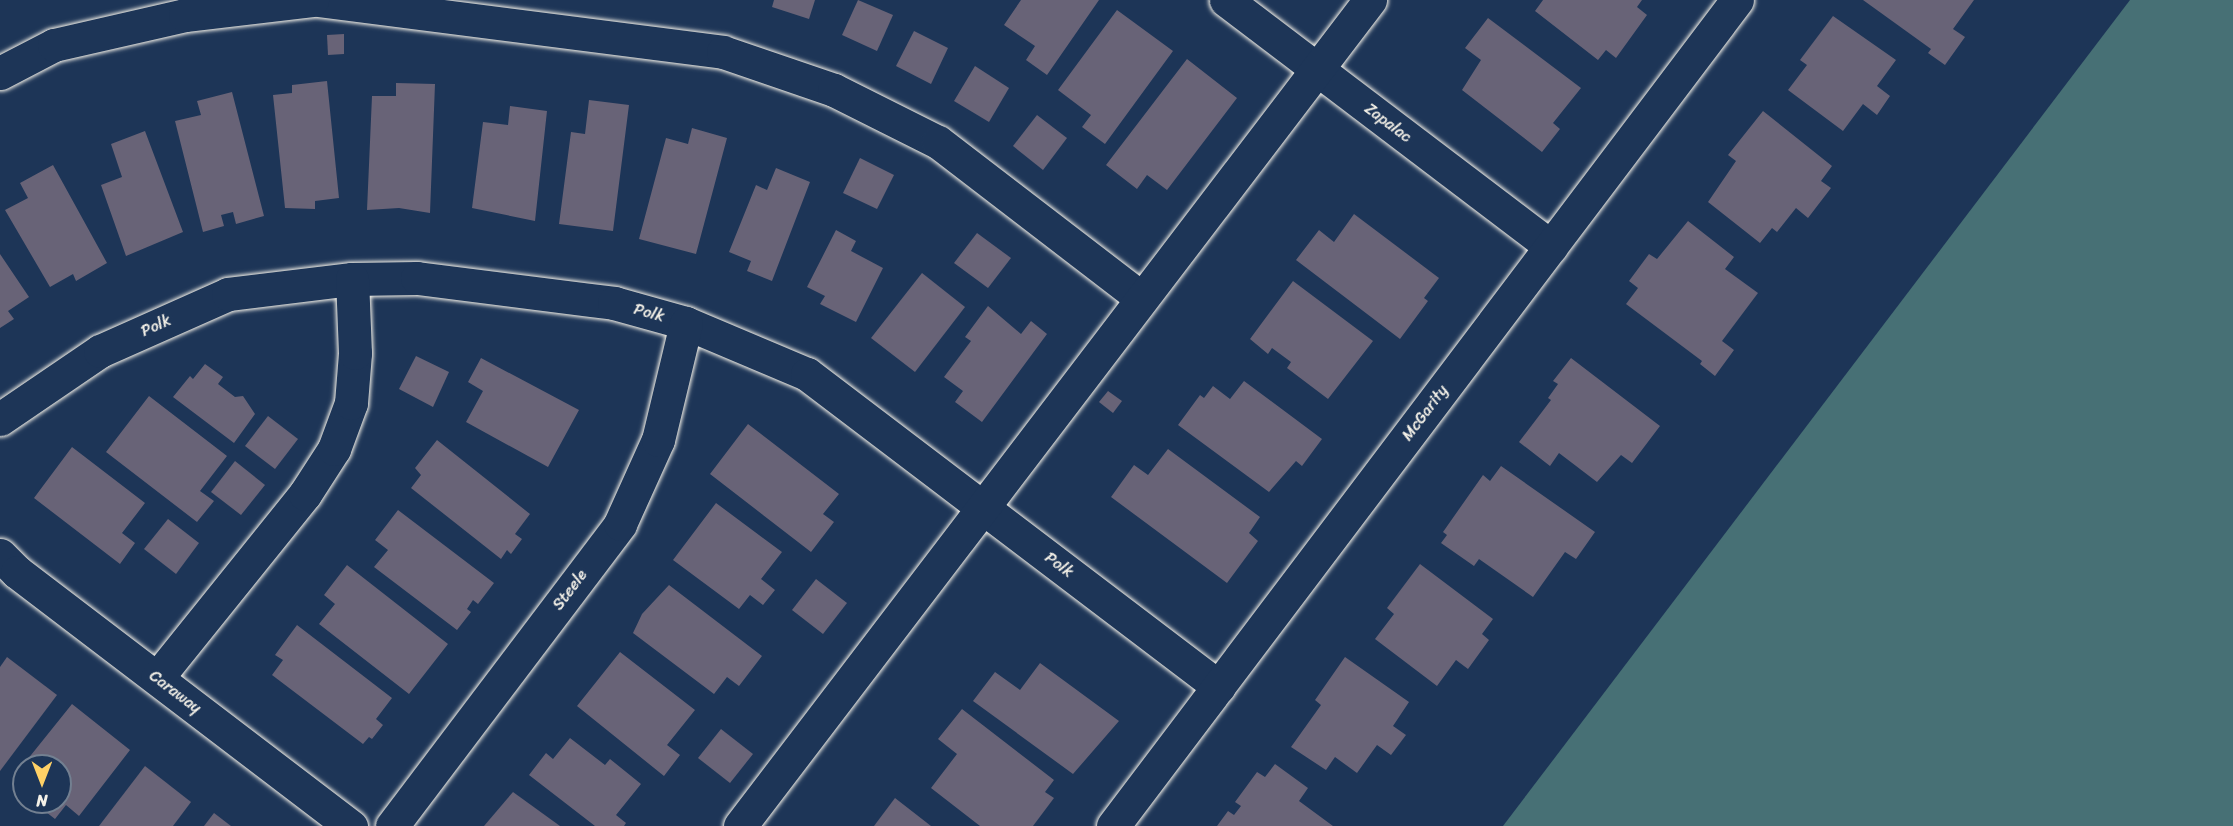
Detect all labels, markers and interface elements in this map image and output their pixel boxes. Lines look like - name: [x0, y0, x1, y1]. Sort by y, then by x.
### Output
- street label: Zapalac: [1361, 99, 1415, 147]
- street label: Polk: [632, 300, 666, 326]
- street label: Polk: [138, 311, 174, 341]
- street label: McGarity: [1398, 381, 1452, 445]
- street label: Polk: [1041, 548, 1077, 582]
- street label: Steele: [549, 566, 591, 614]
- street label: Caraway: [145, 666, 205, 718]
- north arrow: [12, 754, 72, 814]
- text: N: [36, 786, 48, 815]

